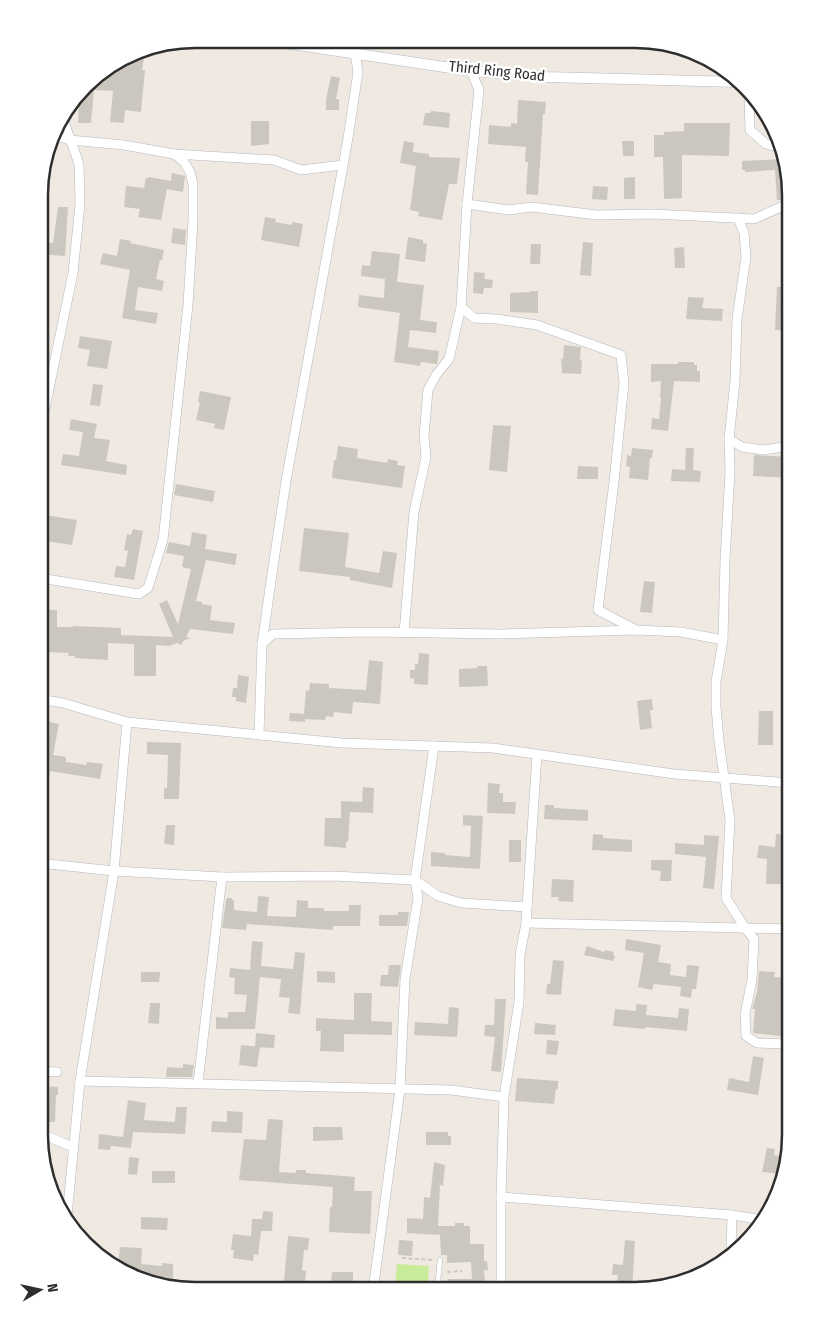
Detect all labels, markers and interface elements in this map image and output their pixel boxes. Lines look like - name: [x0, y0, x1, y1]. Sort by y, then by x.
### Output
- street label: Third Ring Road: [448, 57, 546, 85]
- north arrow: [15, 1265, 65, 1315]
- text: N: [43, 1283, 61, 1294]

